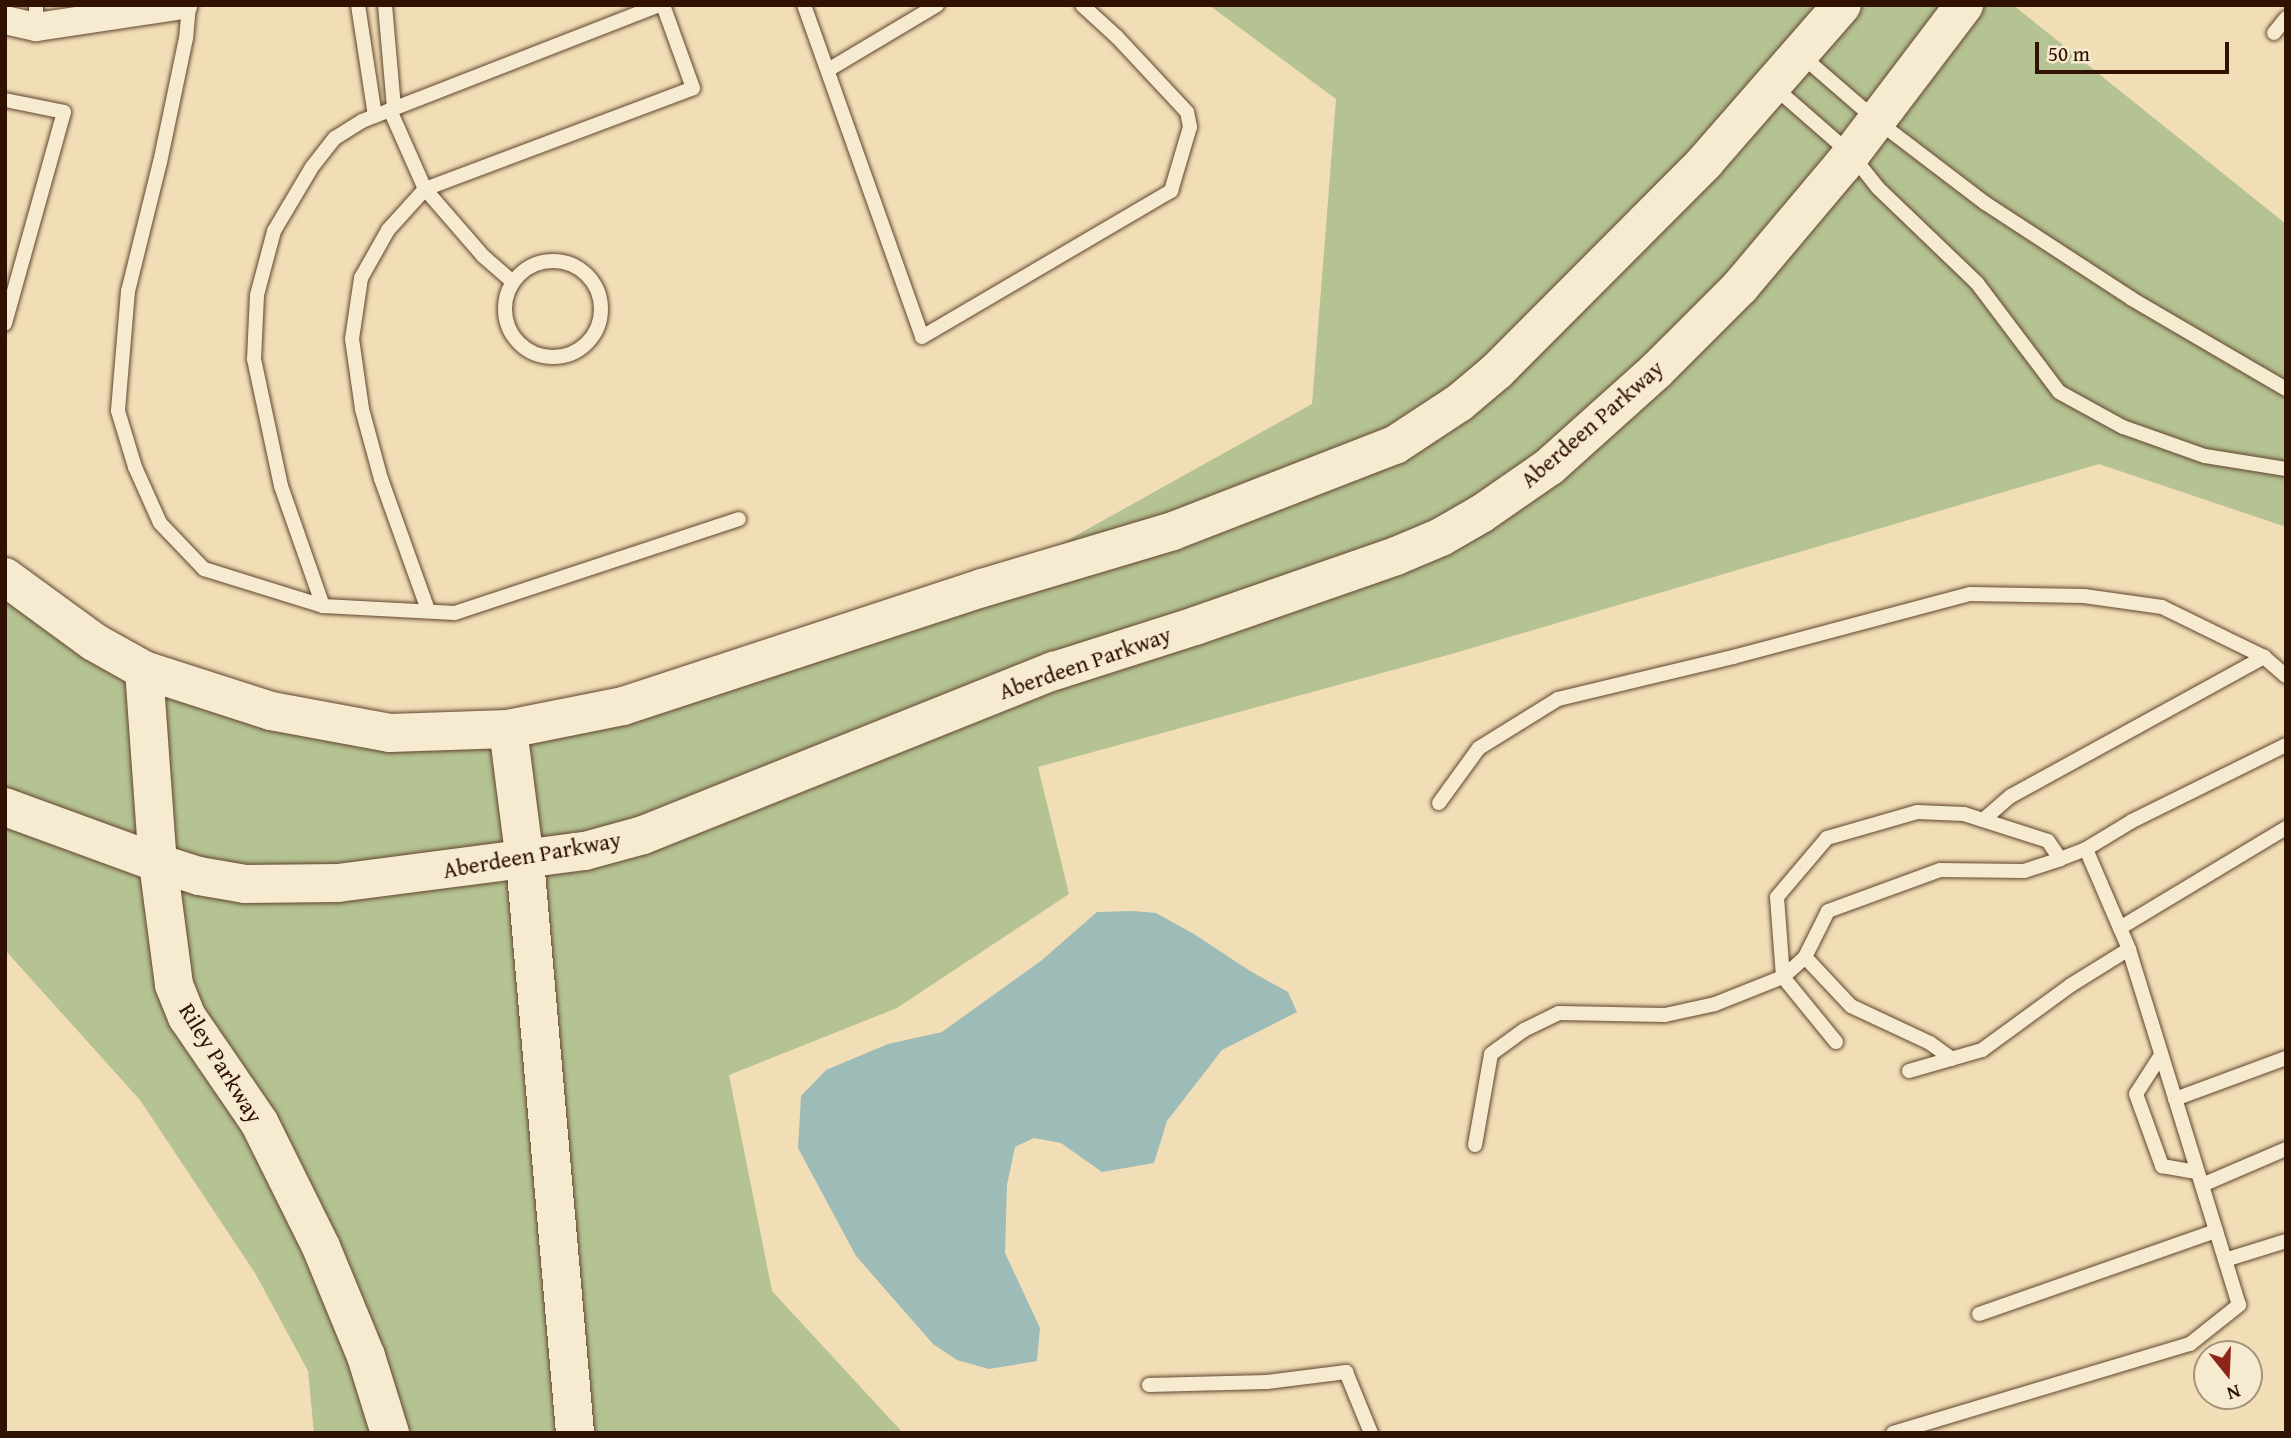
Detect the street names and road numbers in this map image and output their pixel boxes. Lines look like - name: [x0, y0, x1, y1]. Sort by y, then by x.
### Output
- street label: Aberdeen Parkway: [1515, 354, 1669, 494]
- street label: Aberdeen Parkway: [995, 621, 1175, 705]
- street label: Aberdeen Parkway: [441, 826, 623, 884]
- street label: Riley Parkway: [173, 998, 269, 1128]

